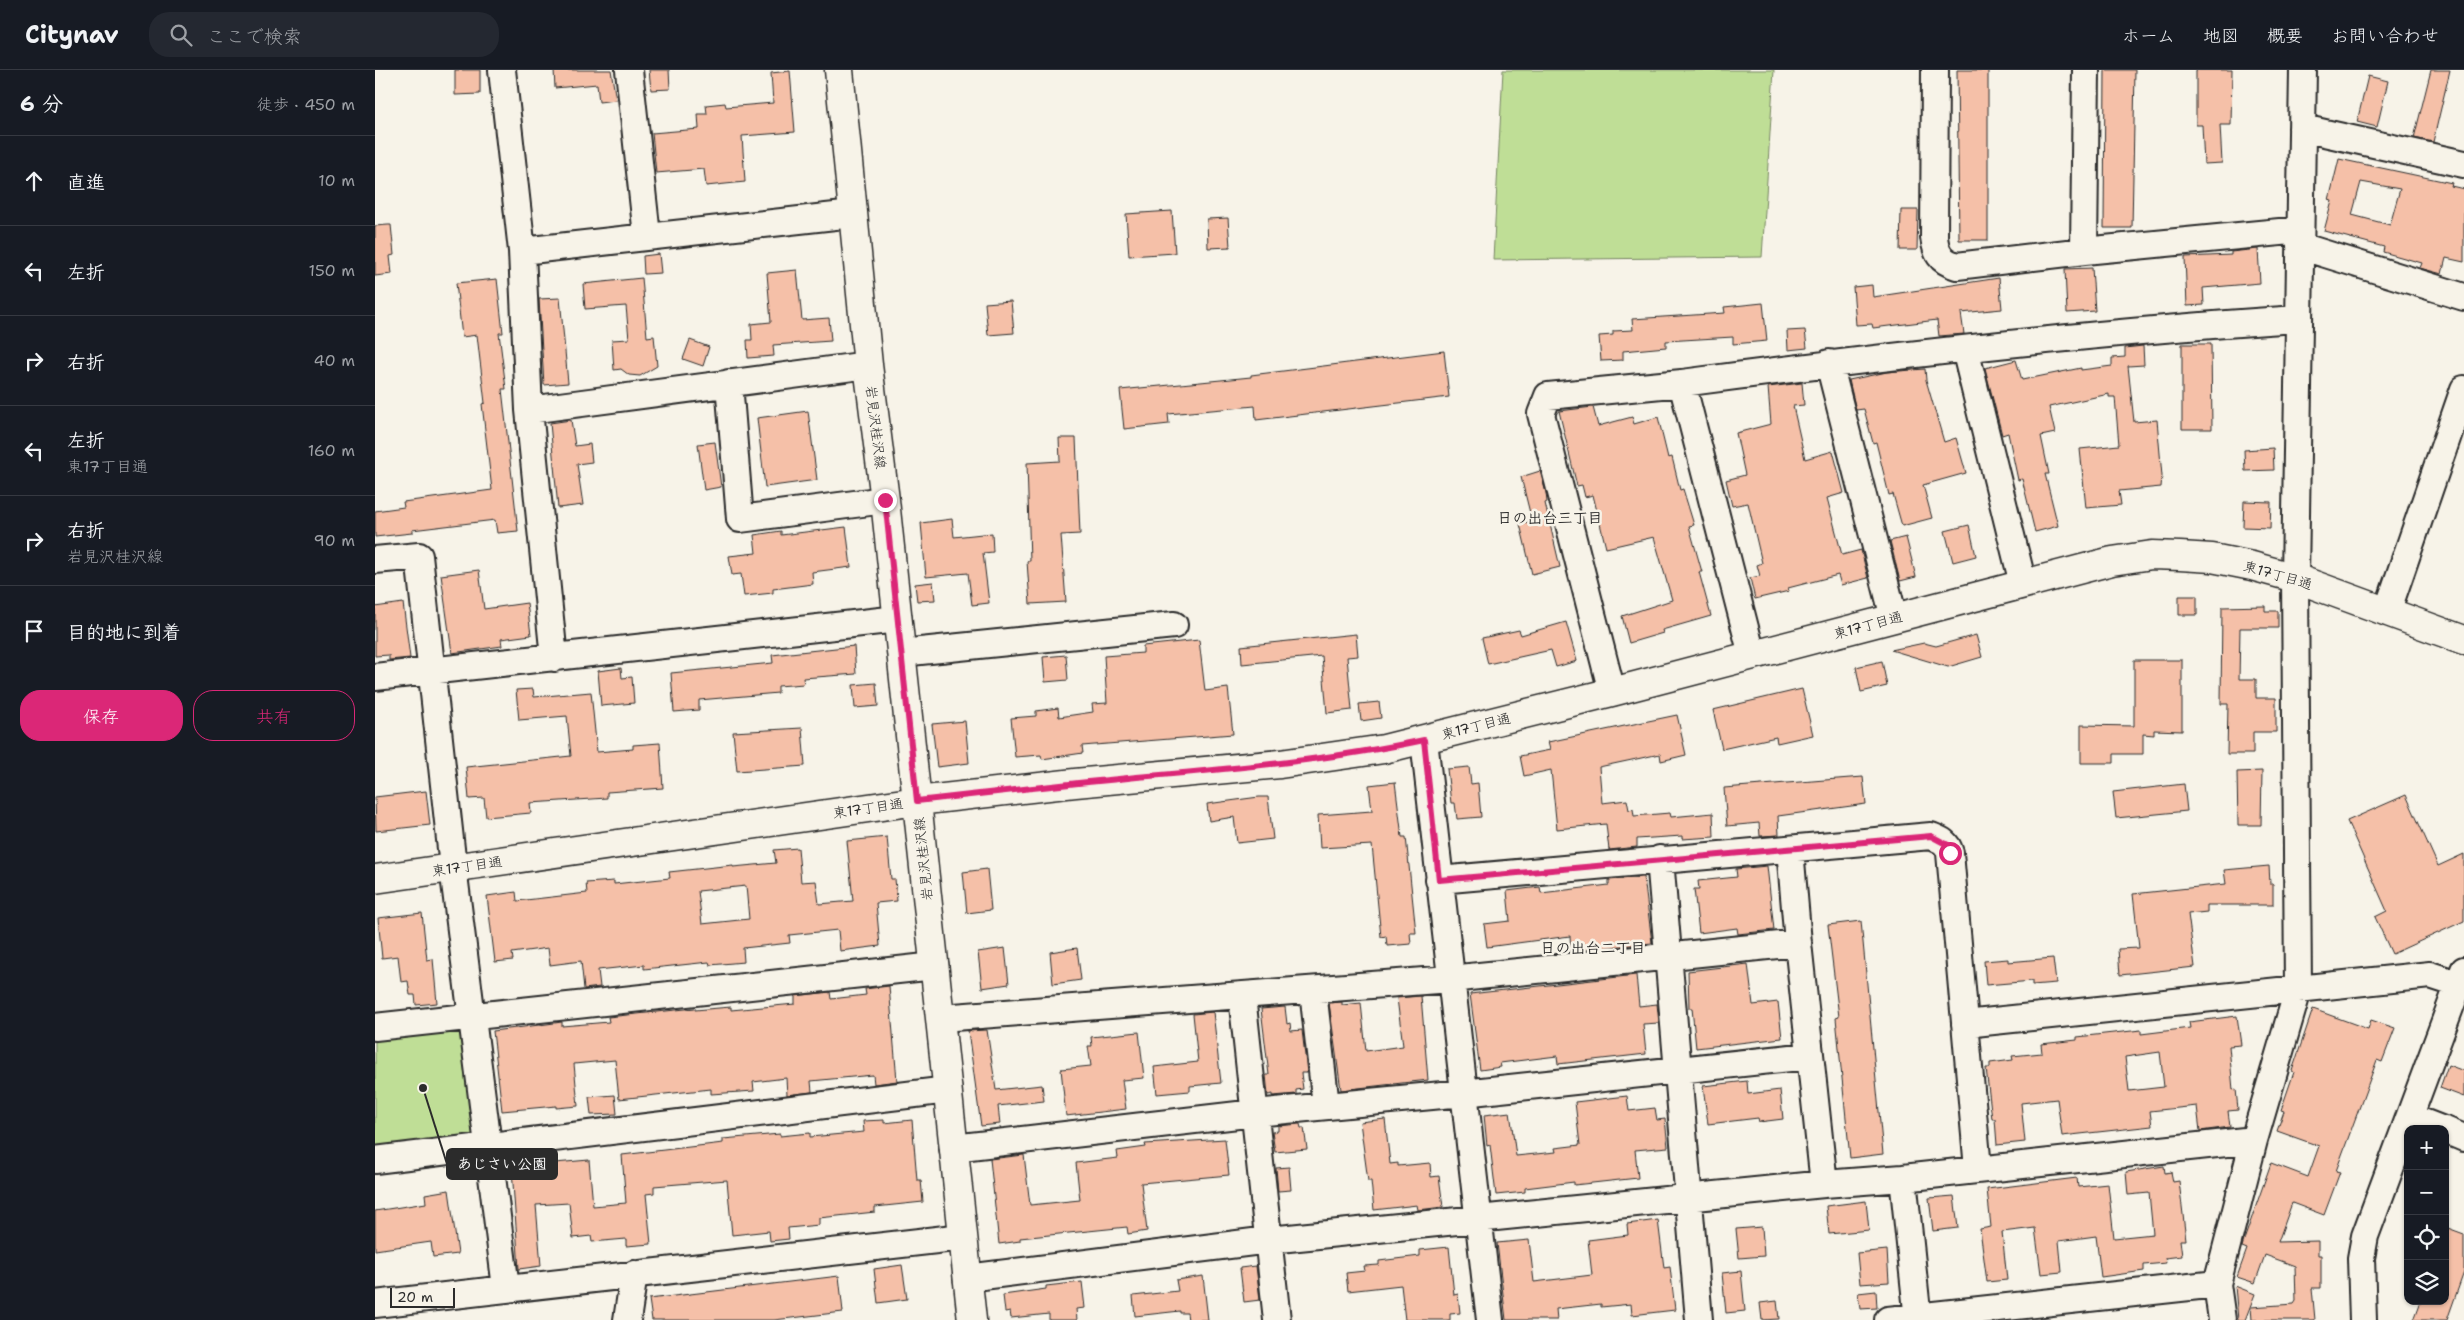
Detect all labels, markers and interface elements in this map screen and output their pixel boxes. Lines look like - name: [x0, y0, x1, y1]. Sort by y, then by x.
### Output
- search box: [149, 12, 499, 57]
- text: Citynav: [25, 19, 119, 51]
- icon: search: [167, 21, 195, 49]
- text: ここで検索: [207, 24, 302, 49]
- text: ホーム: [2122, 24, 2175, 48]
- text: 地図: [2203, 24, 2239, 48]
- text: 概要: [2267, 24, 2303, 48]
- text: お問い合わせ: [2331, 24, 2439, 48]
- text: 6 分: [20, 90, 63, 118]
- text: 徒歩 · 450 m: [257, 94, 355, 115]
- icon: ahead: [20, 167, 48, 195]
- text: 直進: [67, 170, 105, 195]
- text: 10 m: [318, 170, 355, 191]
- icon: left: [20, 257, 48, 285]
- text: 左折: [67, 260, 105, 285]
- text: 150 m: [308, 260, 355, 281]
- icon: right: [20, 347, 48, 375]
- text: 右折: [67, 350, 105, 375]
- text: 40 m: [313, 350, 355, 371]
- street label: 岩見沢桂沢線: [862, 384, 890, 470]
- text: 左折: [67, 428, 105, 453]
- icon: left: [20, 437, 48, 465]
- text: 160 m: [308, 440, 355, 461]
- text: 東17丁目通: [67, 456, 148, 477]
- route end: [874, 489, 897, 512]
- district label: 日の出台三丁目: [1497, 508, 1603, 528]
- text: 右折: [67, 518, 105, 543]
- icon: right: [20, 527, 48, 555]
- text: 90 m: [314, 530, 355, 551]
- text: 岩見沢桂沢線: [67, 546, 163, 567]
- street label: 東17丁目通: [2241, 557, 2315, 593]
- street label: 東17丁目通: [1831, 607, 1905, 643]
- icon: arrive: [20, 617, 48, 645]
- text: 目的地に到着: [67, 620, 181, 645]
- button: 保存: [20, 690, 183, 741]
- button: 共有: [193, 690, 355, 741]
- street label: 東17丁目通: [1439, 709, 1513, 743]
- street label: 東17丁目通: [832, 794, 904, 822]
- street label: 岩見沢桂沢線: [910, 816, 936, 902]
- route start: [1939, 842, 1962, 865]
- street label: 東17丁目通: [431, 852, 503, 880]
- district label: 日の出台二丁目: [1540, 938, 1646, 958]
- map controls: [2404, 1125, 2449, 1305]
- button: +: [2404, 1125, 2449, 1170]
- callout: あじさい公園: [447, 1149, 557, 1179]
- text: あじさい公園: [457, 1154, 547, 1174]
- button: −: [2404, 1170, 2449, 1215]
- button: locate: [2404, 1215, 2449, 1260]
- button: layers: [2404, 1260, 2449, 1305]
- scale bar: [390, 1285, 455, 1308]
- text: 20 m: [397, 1288, 433, 1306]

